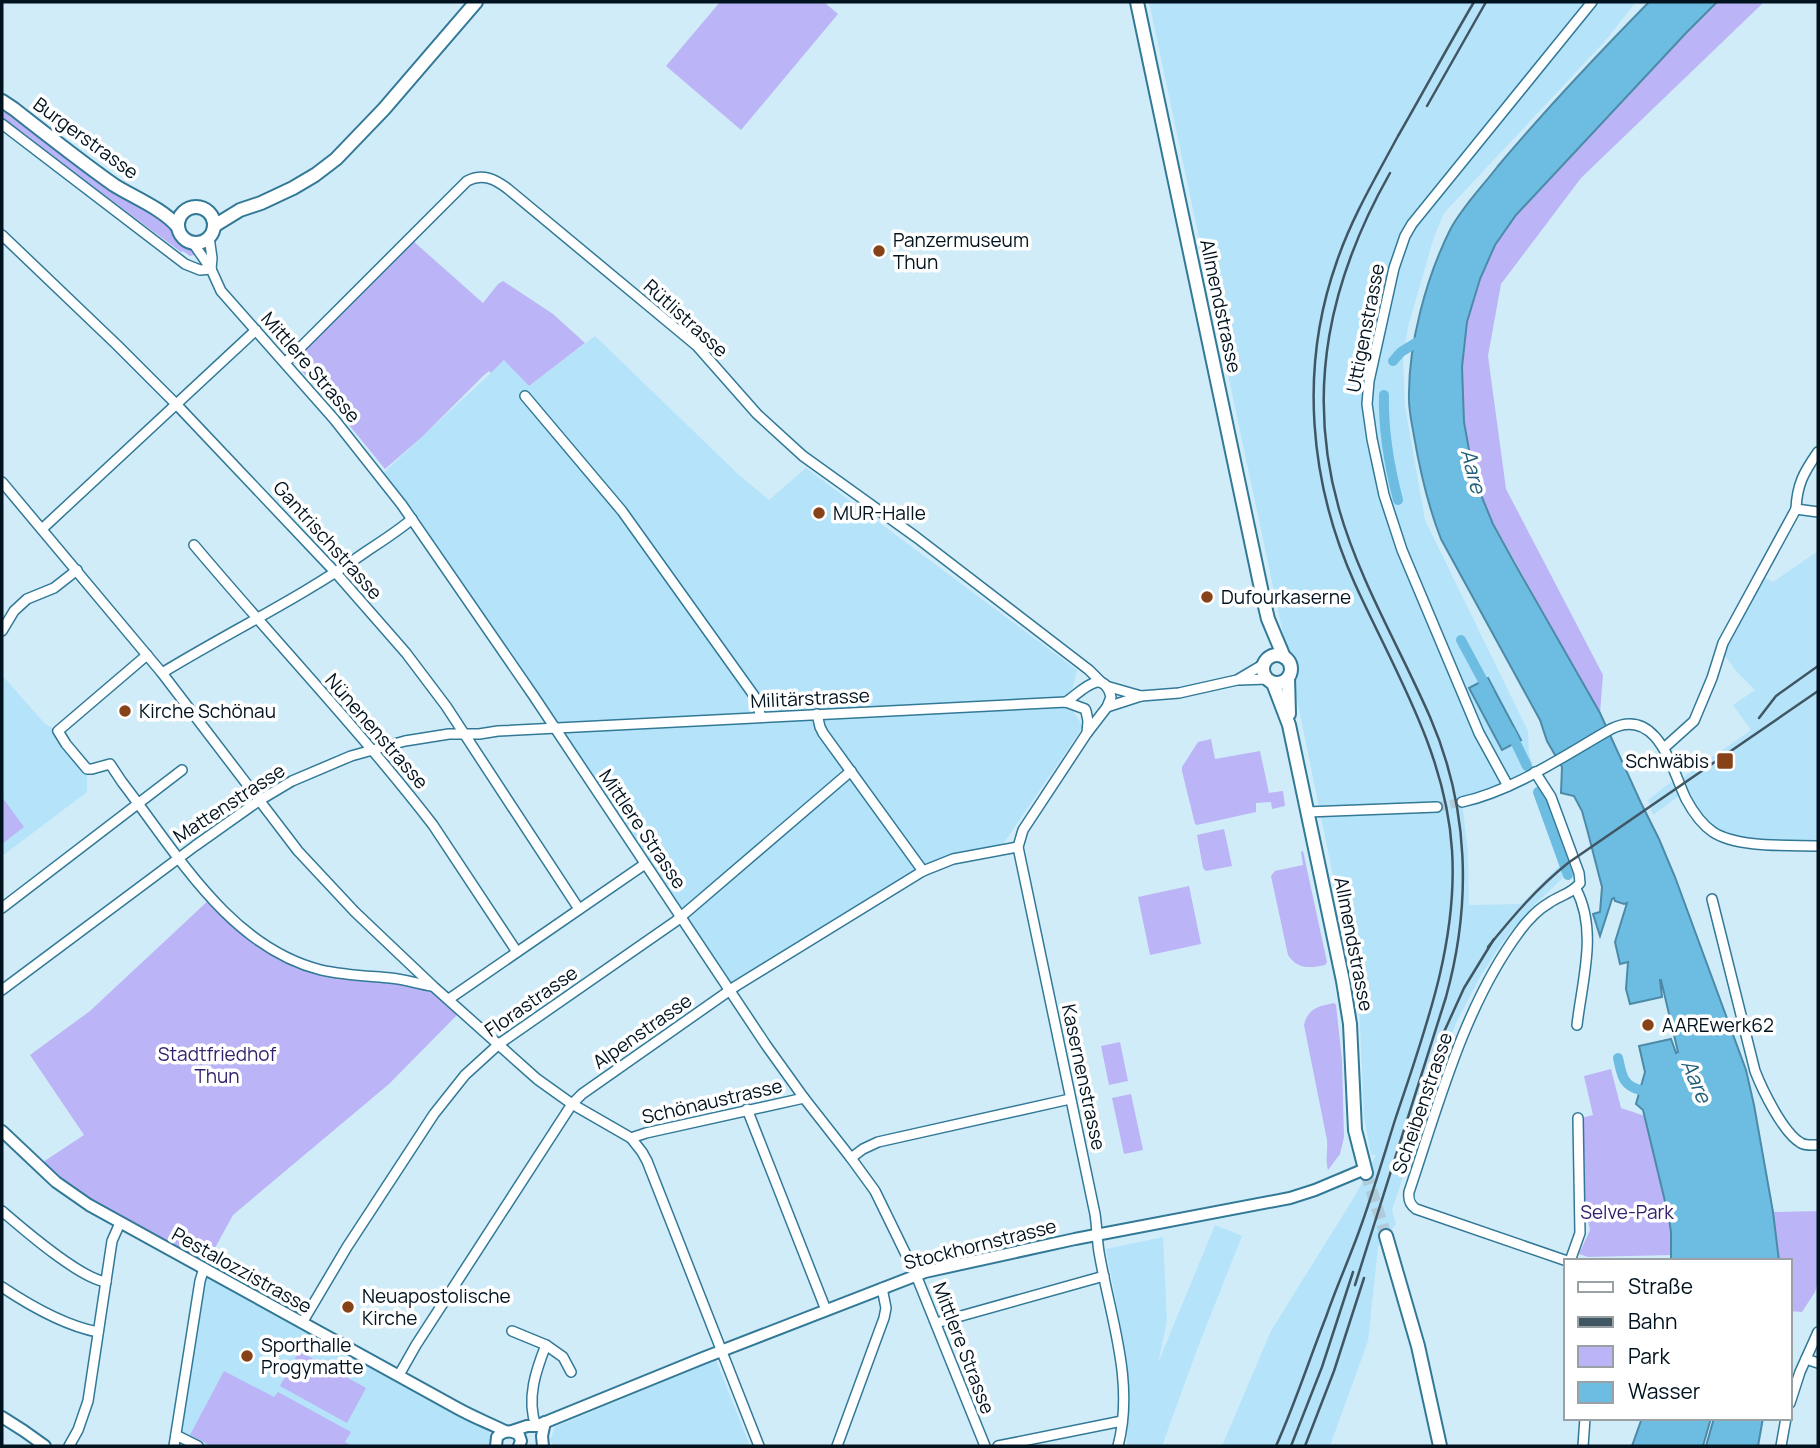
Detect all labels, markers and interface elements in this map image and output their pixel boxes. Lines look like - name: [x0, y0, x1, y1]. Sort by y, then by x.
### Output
- street label: Burgerstrasse: [28, 91, 144, 185]
- place label: Panzermuseum Thun: [893, 227, 1029, 275]
- street label: Allmendstrasse: [1194, 237, 1248, 375]
- marker: Panzermuseum Thun: [871, 243, 887, 259]
- street label: Uttigenstrasse: [1340, 261, 1390, 395]
- street label: Rütlistrasse: [638, 273, 734, 363]
- street label: Mittlere Strasse: [256, 306, 366, 428]
- water label: Aare: [1455, 446, 1493, 497]
- street label: Gantrischstrasse: [268, 475, 388, 605]
- place label: MUR-Halle: [833, 500, 926, 526]
- marker: MUR-Halle: [811, 505, 827, 521]
- place label: Dufourkaserne: [1221, 584, 1351, 610]
- marker: Dufourkaserne: [1199, 589, 1215, 605]
- street label: Nünenenstrasse: [320, 668, 434, 794]
- street label: Militärstrasse: [750, 682, 870, 714]
- place label: Kirche Schönau: [139, 698, 276, 724]
- marker: Kirche Schönau: [117, 703, 133, 719]
- place label: Schwäbis: [1625, 748, 1709, 774]
- marker: Schwäbis: [1715, 751, 1735, 771]
- street label: Mattenstrasse: [168, 757, 290, 849]
- street label: Mittlere Strasse: [593, 764, 693, 894]
- street label: Allmendstrasse: [1328, 875, 1380, 1013]
- street label: Florastrasse: [479, 959, 583, 1043]
- street label: Alpenstrasse: [587, 987, 697, 1075]
- street label: Kasernenstrasse: [1056, 1002, 1112, 1152]
- place label: AAREwerk62: [1662, 1012, 1774, 1038]
- marker: AAREwerk62: [1640, 1017, 1656, 1033]
- street label: Scheibenstrasse: [1386, 1029, 1458, 1177]
- park label: Stadtfriedhof Thun: [158, 1041, 276, 1089]
- water label: Aare: [1675, 1055, 1719, 1108]
- street label: Schönaustrasse: [639, 1072, 785, 1130]
- park label: Selve-Park: [1580, 1199, 1674, 1225]
- street label: Stockhornstrasse: [901, 1212, 1059, 1276]
- street label: Pestalozzistrasse: [167, 1221, 317, 1319]
- legend: [1564, 1259, 1792, 1420]
- text: Straße: [1628, 1272, 1693, 1300]
- street label: Mittlere Strasse: [927, 1278, 1001, 1418]
- place label: Neuapostolische Kirche: [362, 1283, 511, 1331]
- marker: Neuapostolische Kirche: [340, 1299, 356, 1315]
- text: Bahn: [1628, 1307, 1678, 1335]
- place label: Sporthalle Progymatte: [261, 1332, 364, 1380]
- text: Park: [1628, 1342, 1670, 1370]
- marker: Sporthalle Progymatte: [239, 1348, 255, 1364]
- text: Wasser: [1628, 1377, 1701, 1405]

